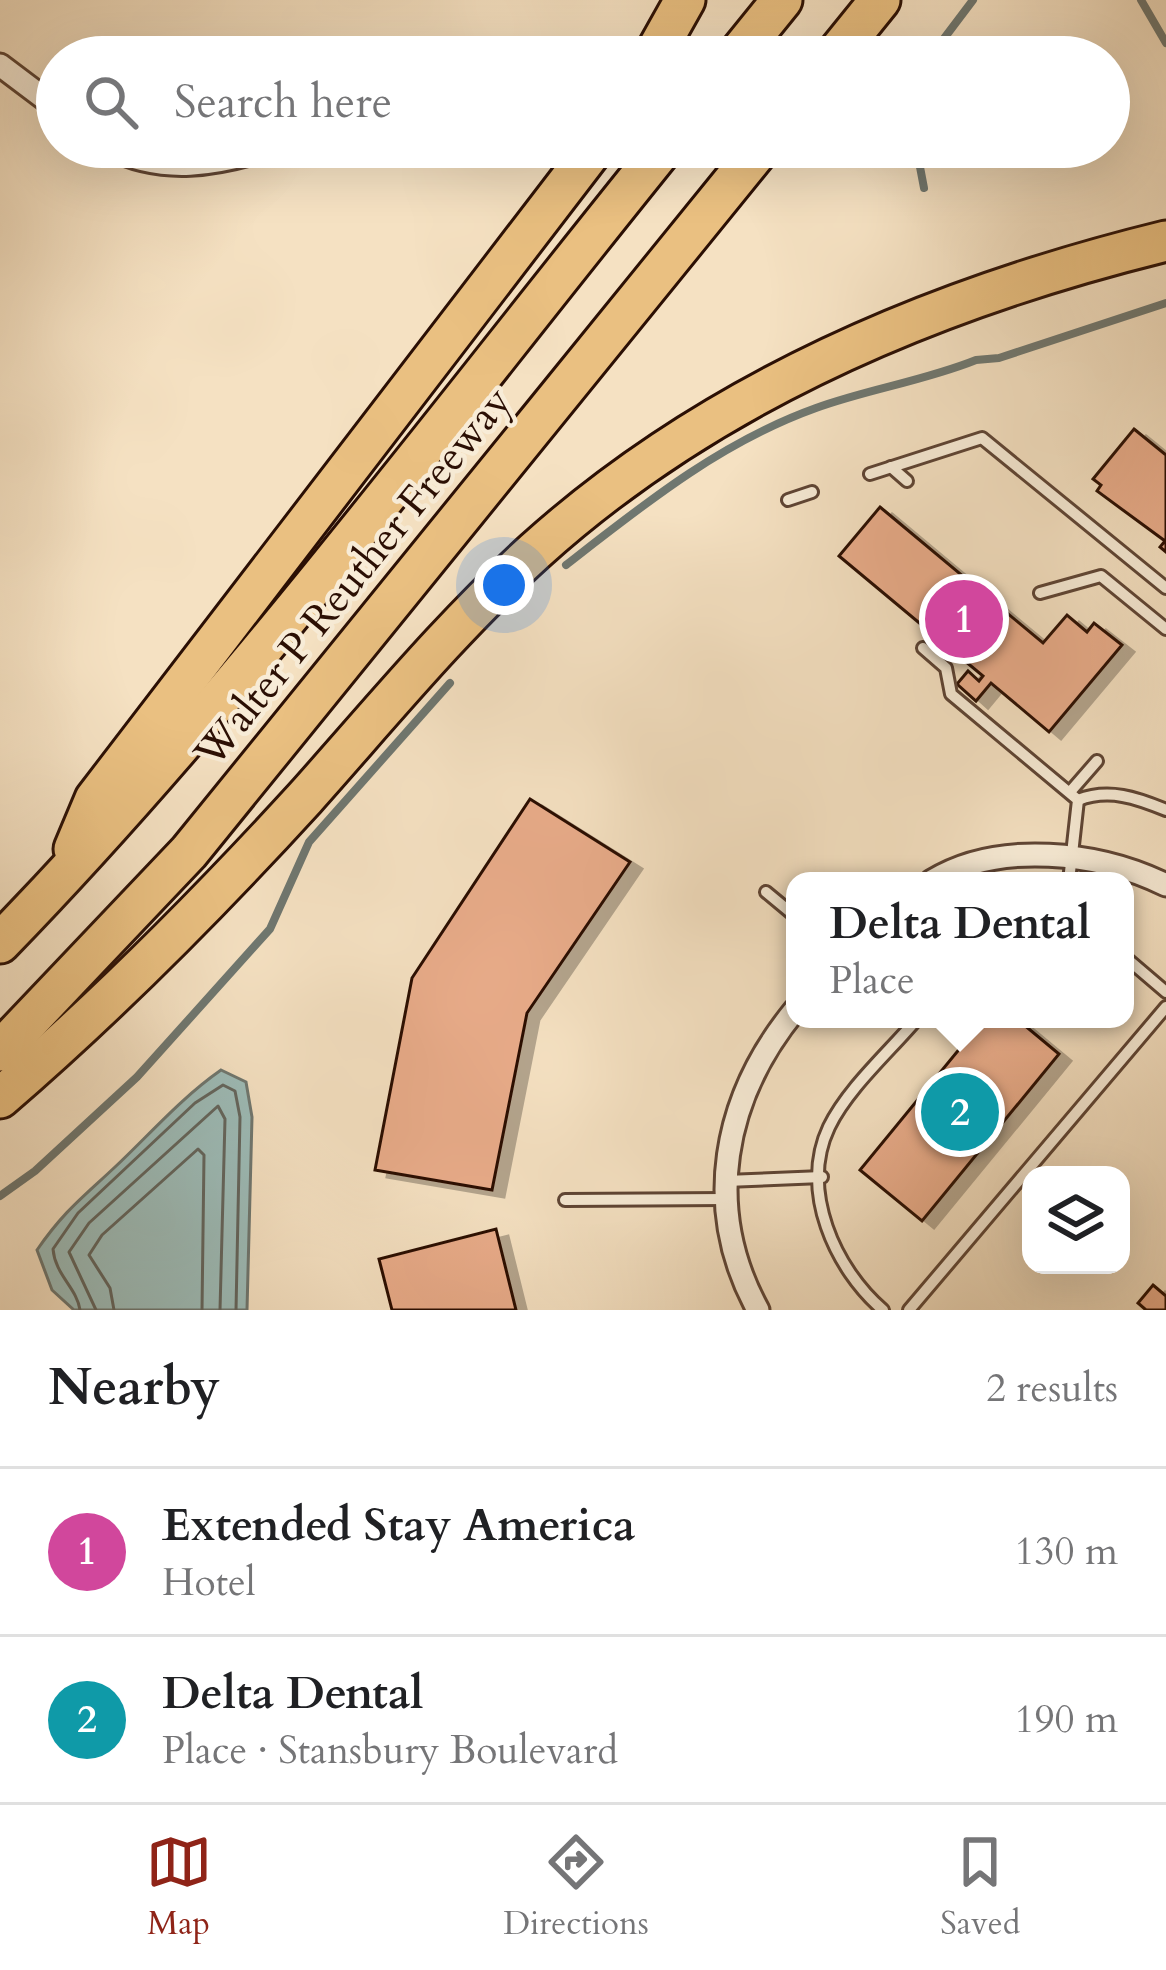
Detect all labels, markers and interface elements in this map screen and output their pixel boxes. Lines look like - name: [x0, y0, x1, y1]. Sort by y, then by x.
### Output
- search box: [36, 36, 1130, 168]
- icon: search: [78, 69, 144, 135]
- text: Search here: [174, 72, 392, 133]
- street label: Walter P Reuther Freeway: [181, 374, 525, 780]
- your location: [474, 555, 534, 615]
- pin: 1: [925, 574, 1003, 664]
- popup: [786, 872, 1134, 1028]
- text: Delta Dental: [829, 893, 1091, 954]
- text: Place: [829, 954, 915, 1007]
- pin: 2: [921, 1067, 999, 1157]
- map controls: [1022, 1166, 1130, 1274]
- button: layers: [1022, 1166, 1130, 1274]
- text: Nearby: [48, 1353, 220, 1423]
- text: 2 results: [986, 1362, 1118, 1415]
- text: Extended Stay America: [162, 1495, 635, 1556]
- text: 1: [77, 1525, 97, 1578]
- text: 130 m: [1015, 1525, 1118, 1578]
- text: Hotel: [162, 1556, 256, 1609]
- text: Delta Dental: [162, 1663, 423, 1724]
- text: 2: [77, 1693, 97, 1746]
- text: 190 m: [1015, 1693, 1118, 1746]
- text: Place · Stansbury Boulevard: [162, 1724, 618, 1777]
- tab: Map: [146, 1829, 212, 1946]
- tab: Directions: [503, 1829, 649, 1946]
- tab: Saved: [940, 1829, 1020, 1946]

